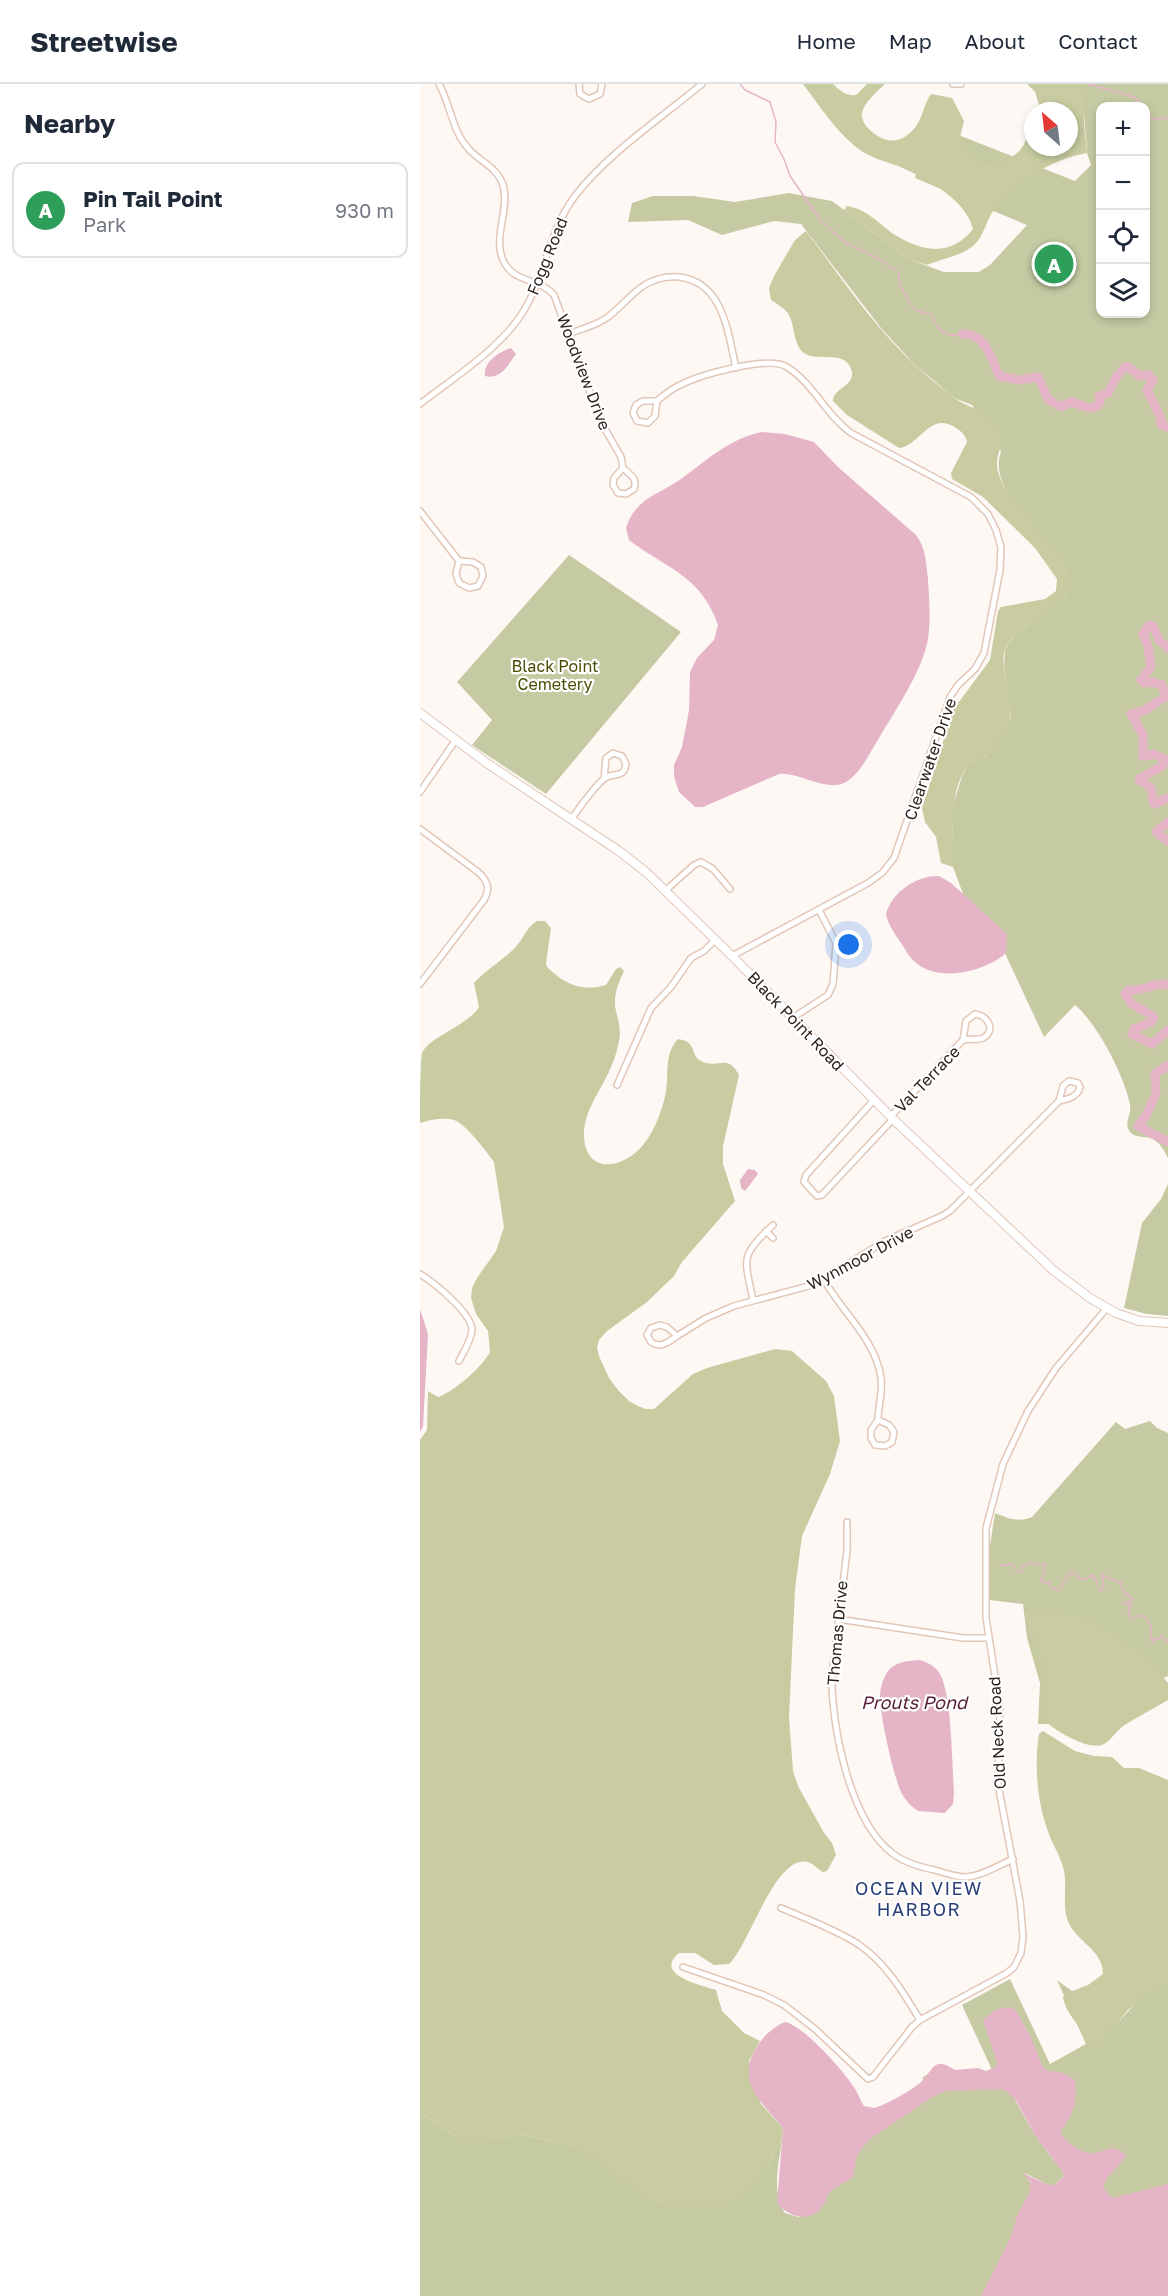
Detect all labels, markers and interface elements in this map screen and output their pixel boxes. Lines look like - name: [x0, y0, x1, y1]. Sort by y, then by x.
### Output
- text: Streetwise: [30, 25, 178, 58]
- text: Home: [796, 28, 856, 54]
- text: Map: [889, 28, 932, 54]
- text: About: [965, 28, 1025, 54]
- text: Contact: [1058, 28, 1138, 54]
- north arrow: [1024, 102, 1078, 156]
- map controls: [1096, 102, 1150, 318]
- button: +: [1096, 102, 1150, 156]
- text: Nearby: [24, 108, 115, 139]
- button: −: [1096, 156, 1150, 210]
- text: Pin Tail Point: [83, 185, 223, 212]
- text: A: [38, 198, 53, 222]
- text: 930 m: [335, 198, 394, 222]
- button: locate: [1096, 210, 1150, 264]
- text: Park: [83, 212, 126, 236]
- street label: Fogg Road: [522, 214, 572, 298]
- pin: A: [1034, 242, 1074, 286]
- button: layers: [1096, 264, 1150, 318]
- street label: Woodview Drive: [553, 311, 615, 433]
- park label: Black Point Cemetery: [512, 656, 598, 694]
- street label: Clearwater Drive: [900, 695, 960, 823]
- your location: [834, 930, 863, 959]
- street label: Black Point Road: [744, 967, 848, 1075]
- street label: Val Terrace: [890, 1041, 964, 1117]
- street label: Wynmoor Drive: [803, 1222, 917, 1294]
- street label: Thomas Drive: [822, 1580, 852, 1686]
- street label: Old Neck Road: [984, 1676, 1010, 1790]
- water label: Prouts Pond: [861, 1691, 969, 1713]
- district label: OCEAN VIEW HARBOR: [855, 1877, 983, 1920]

